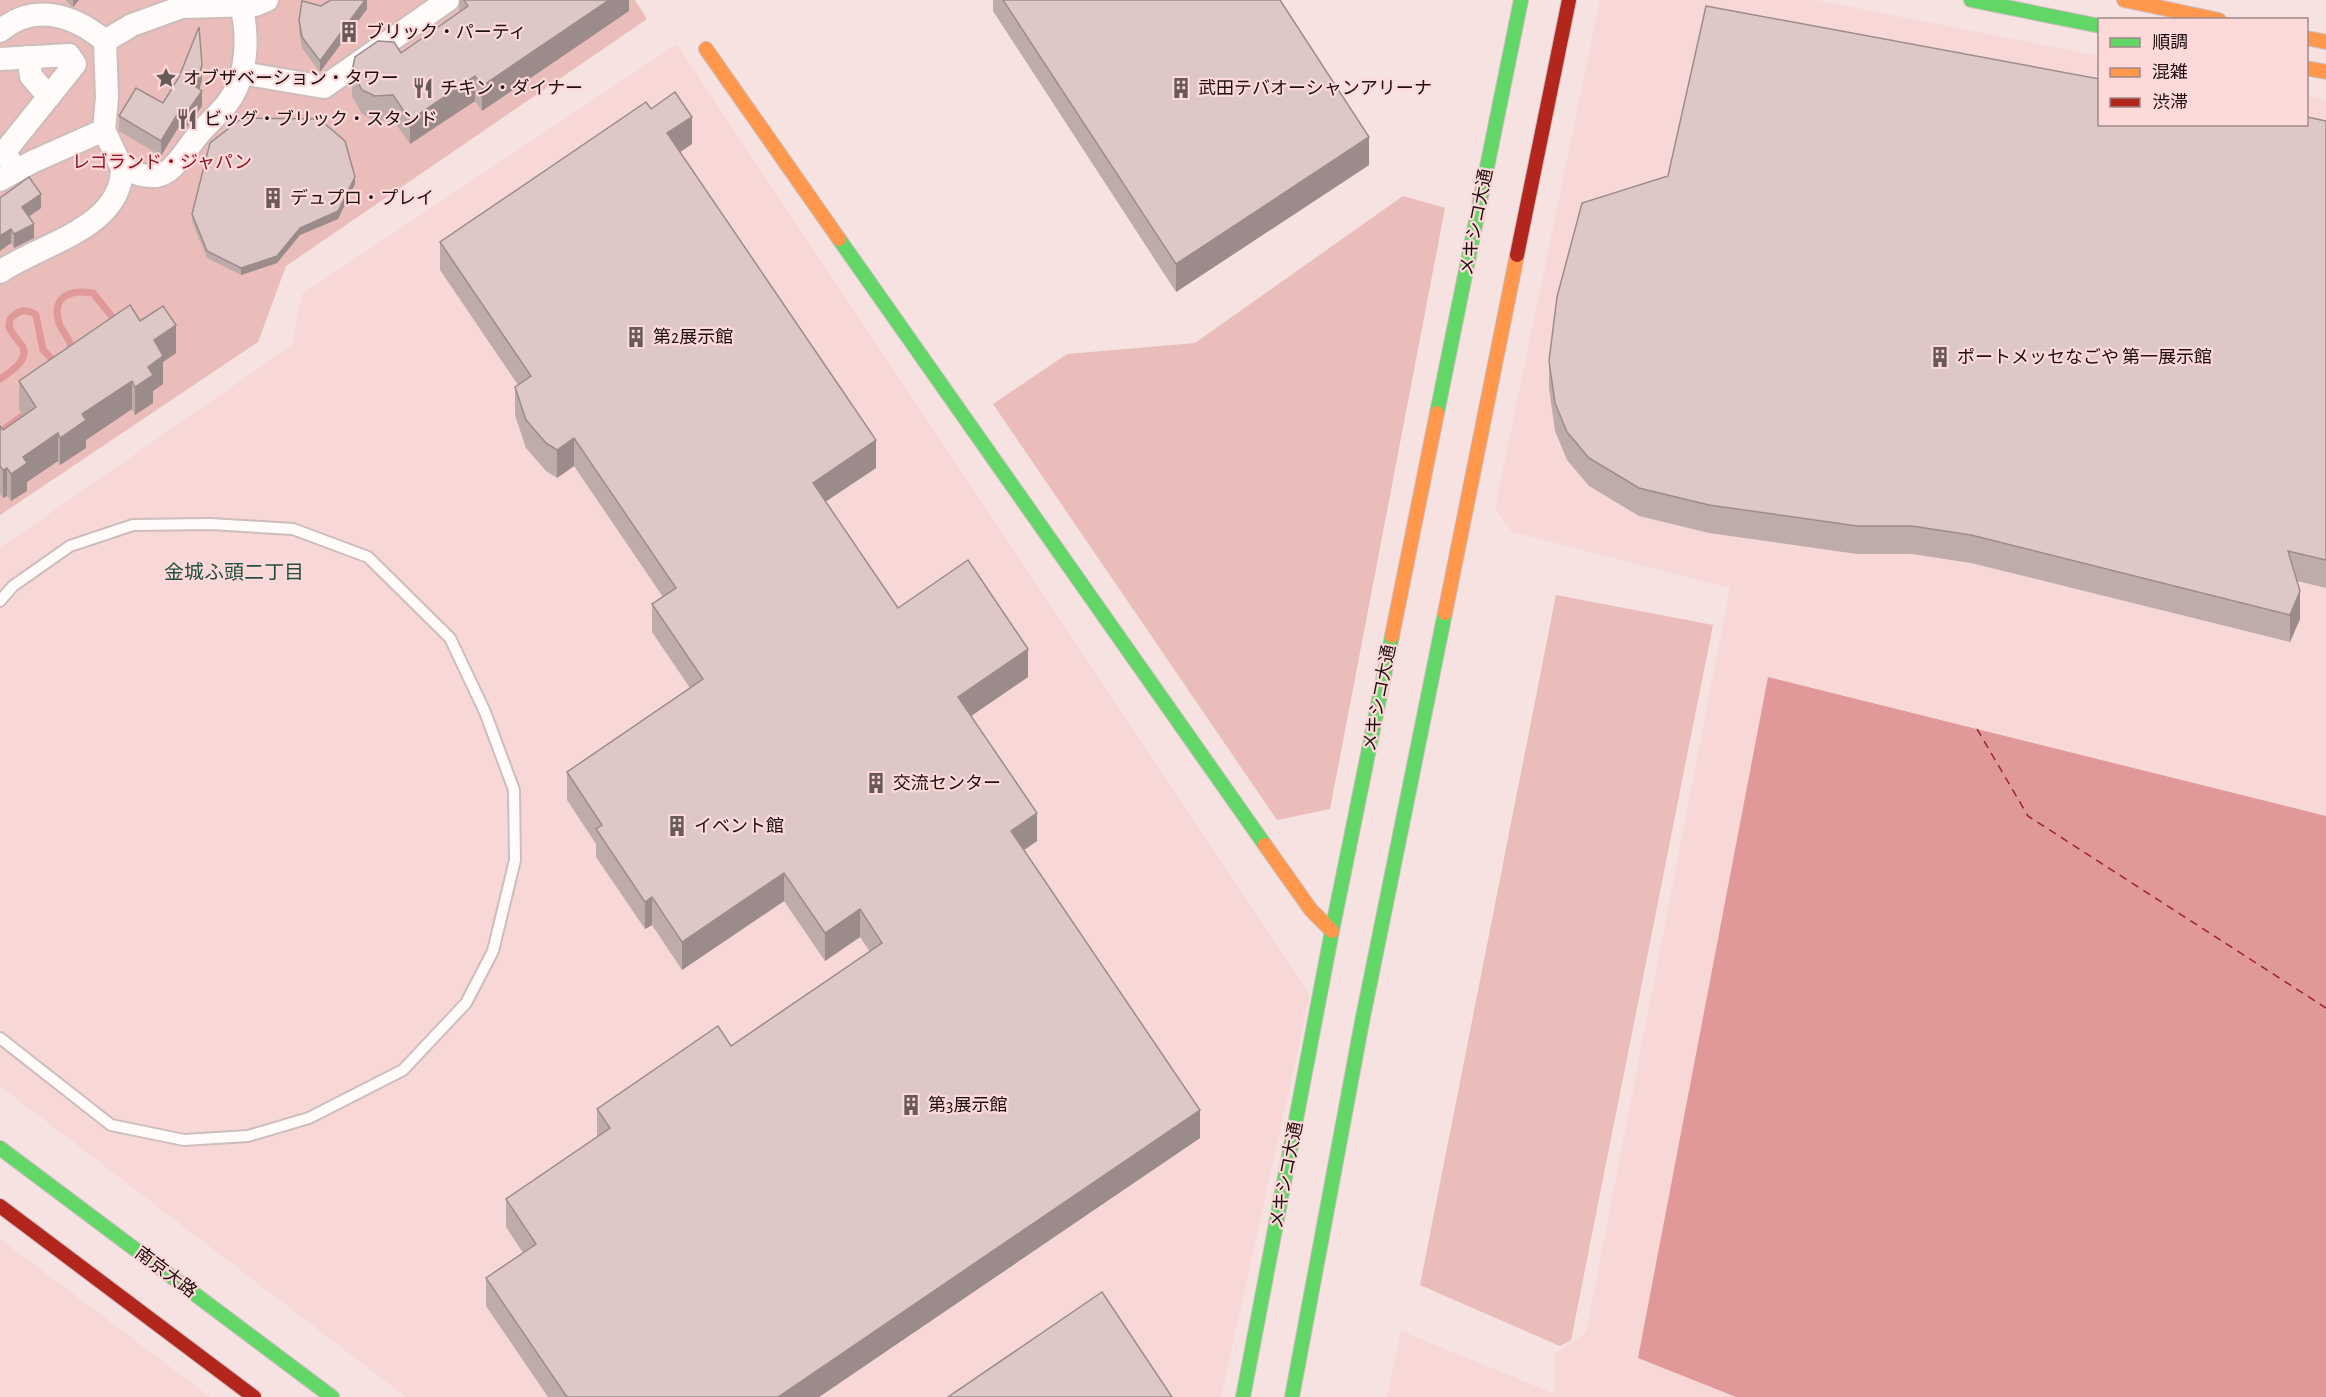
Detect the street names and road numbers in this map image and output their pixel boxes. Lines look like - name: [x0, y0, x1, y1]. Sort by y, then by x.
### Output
- street label: メキシコ大通: [1457, 167, 1496, 277]
- street label: メキシコ大通: [1360, 643, 1399, 753]
- street label: メキシコ大通: [1267, 1120, 1306, 1230]
- street label: 南京大路: [131, 1243, 200, 1302]

